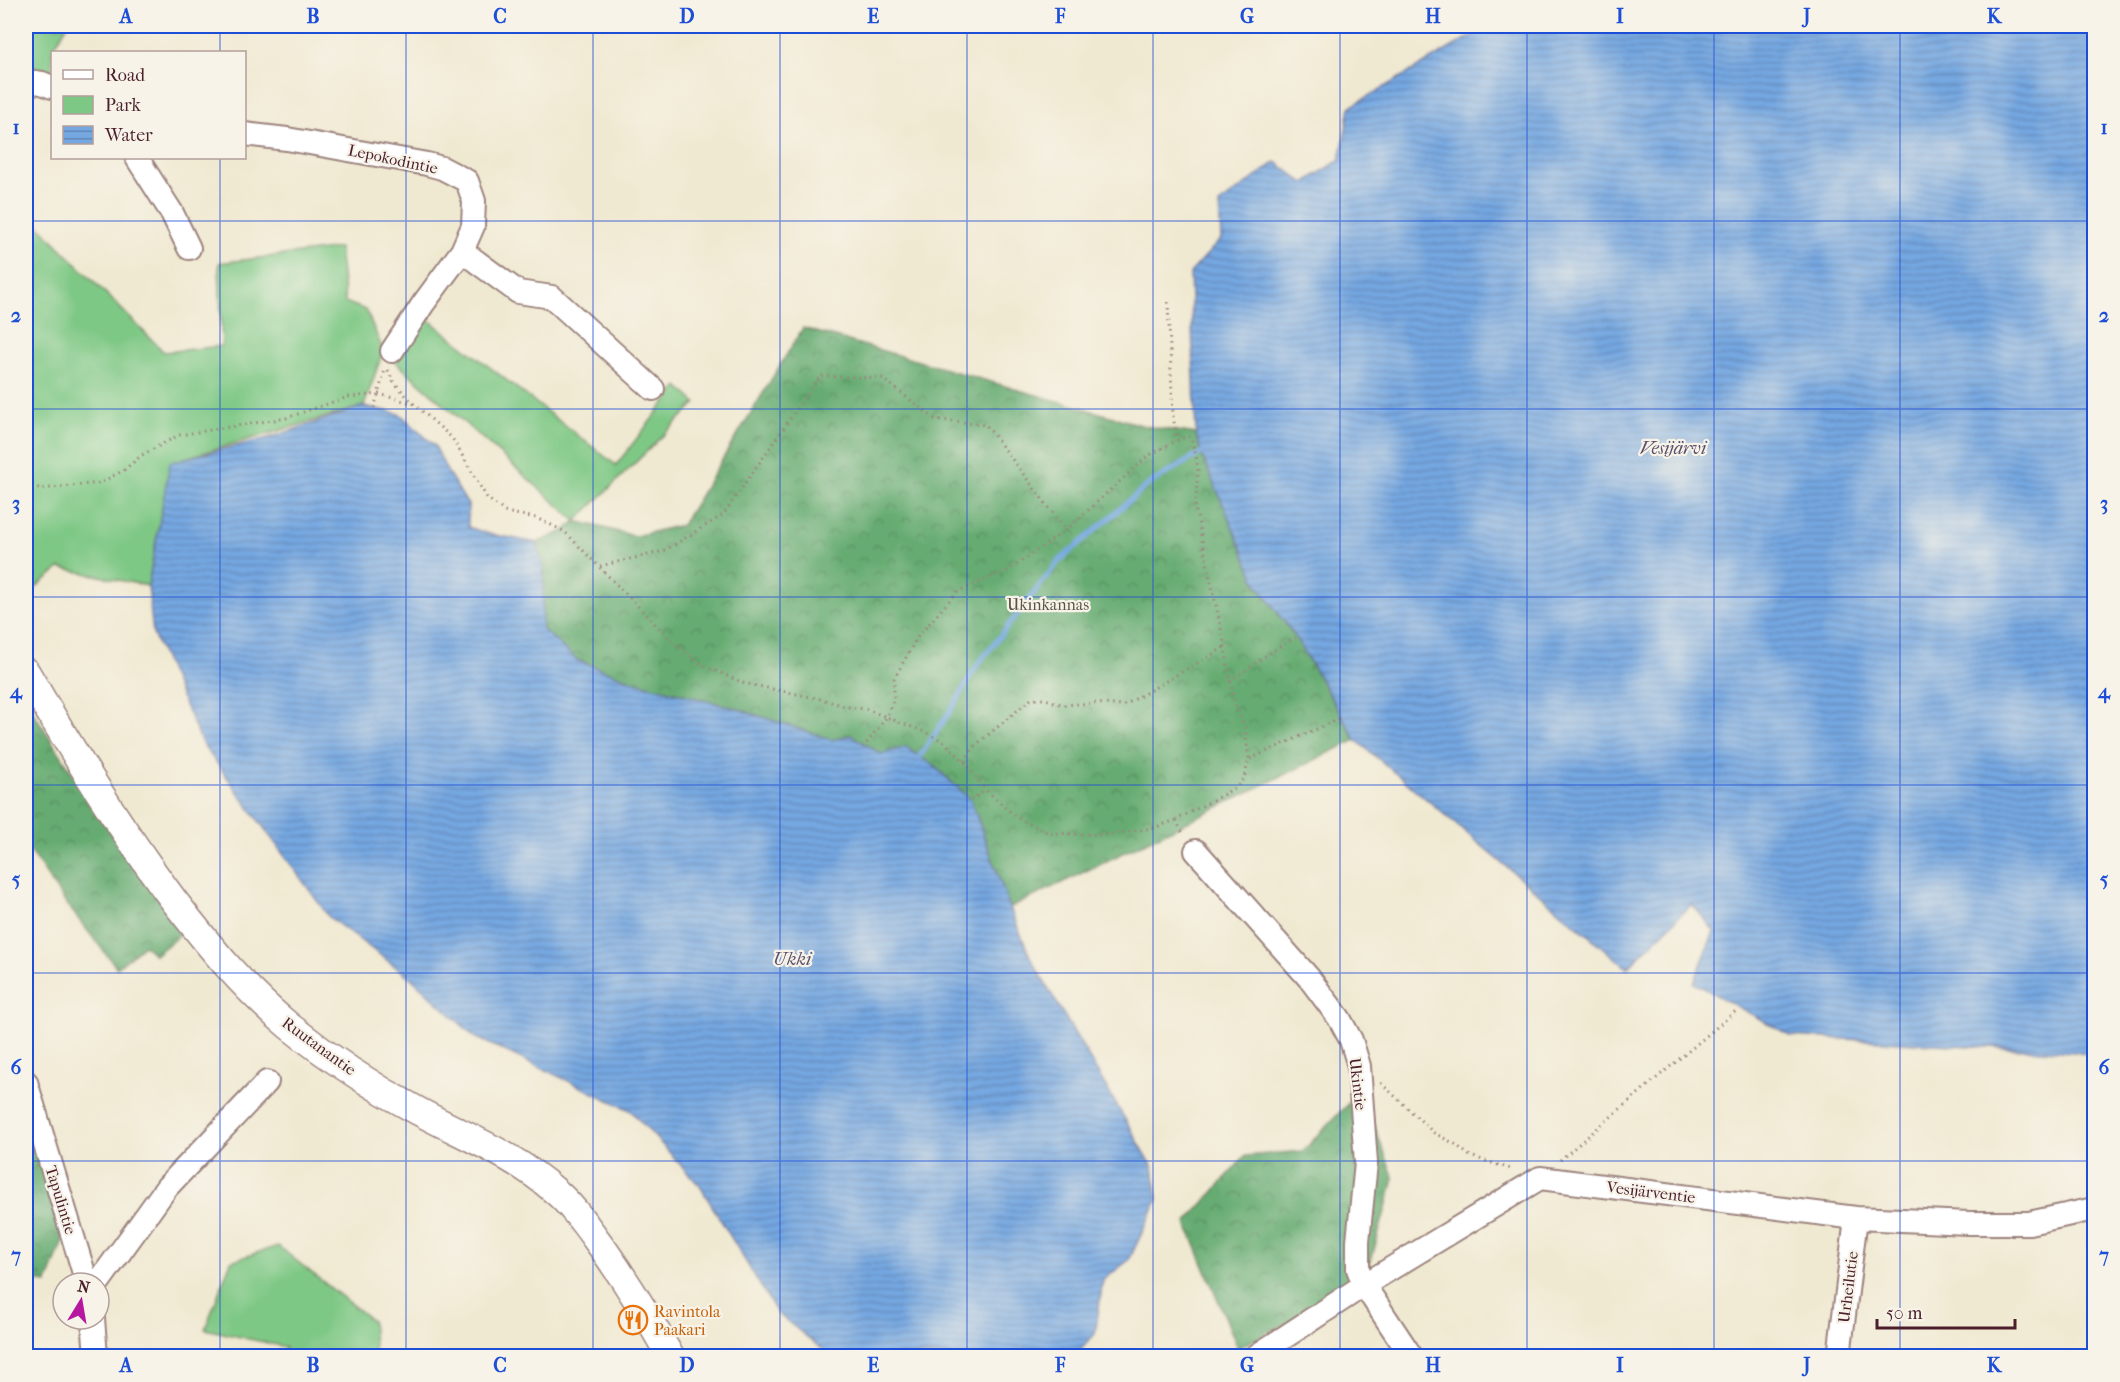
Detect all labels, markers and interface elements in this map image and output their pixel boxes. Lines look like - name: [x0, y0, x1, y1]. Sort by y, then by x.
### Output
- text: A: [118, 5, 134, 28]
- text: B: [306, 5, 320, 28]
- text: C: [493, 5, 507, 28]
- text: D: [679, 5, 695, 28]
- text: E: [867, 5, 879, 28]
- text: F: [1054, 5, 1066, 28]
- text: G: [1240, 5, 1254, 28]
- text: H: [1425, 5, 1441, 28]
- text: I: [1616, 5, 1624, 28]
- text: J: [1801, 5, 1811, 28]
- text: K: [1987, 5, 2003, 28]
- legend: [51, 51, 246, 159]
- text: Road: [105, 65, 145, 86]
- text: Park: [105, 95, 142, 116]
- text: 1: [12, 116, 20, 139]
- text: 1: [2100, 116, 2108, 139]
- text: Water: [104, 125, 153, 146]
- street label: Lepokodintie: [346, 140, 440, 178]
- text: 2: [11, 304, 21, 327]
- text: 2: [2099, 304, 2109, 327]
- water label: Vesijärvi: [1640, 438, 1708, 459]
- text: 3: [12, 492, 20, 515]
- text: 3: [2100, 492, 2108, 515]
- park label: Ukinkannas: [1007, 595, 1089, 614]
- text: 4: [9, 680, 23, 704]
- text: 4: [2097, 680, 2111, 704]
- text: 5: [12, 868, 21, 891]
- text: 5: [2100, 868, 2109, 891]
- water label: Ukki: [773, 949, 813, 970]
- street label: Ruutanantie: [278, 1013, 360, 1079]
- text: 6: [11, 1056, 23, 1079]
- text: 6: [2099, 1056, 2111, 1079]
- street label: Ukintie: [1345, 1057, 1371, 1111]
- street label: Tapulintie: [42, 1163, 80, 1237]
- street label: Vesijärventie: [1605, 1177, 1697, 1207]
- text: 7: [10, 1244, 21, 1267]
- text: 7: [2098, 1244, 2109, 1267]
- street label: Urheilutie: [1834, 1250, 1862, 1324]
- north arrow: [51, 1271, 111, 1331]
- text: N: [76, 1276, 92, 1297]
- scale bar: [1877, 1292, 2015, 1330]
- place label: Ravintola Paakari: [654, 1302, 721, 1339]
- text: 50 m: [1886, 1303, 1923, 1324]
- restaurant icon: Ravintola Paakari: [617, 1304, 649, 1336]
- text: A: [118, 1354, 134, 1377]
- text: B: [306, 1354, 320, 1377]
- text: C: [493, 1354, 507, 1377]
- text: D: [679, 1354, 695, 1377]
- text: E: [867, 1354, 879, 1377]
- text: F: [1054, 1354, 1066, 1377]
- text: G: [1240, 1354, 1254, 1377]
- text: H: [1425, 1354, 1441, 1377]
- text: I: [1616, 1354, 1624, 1377]
- text: J: [1801, 1354, 1811, 1377]
- text: K: [1987, 1354, 2003, 1377]

